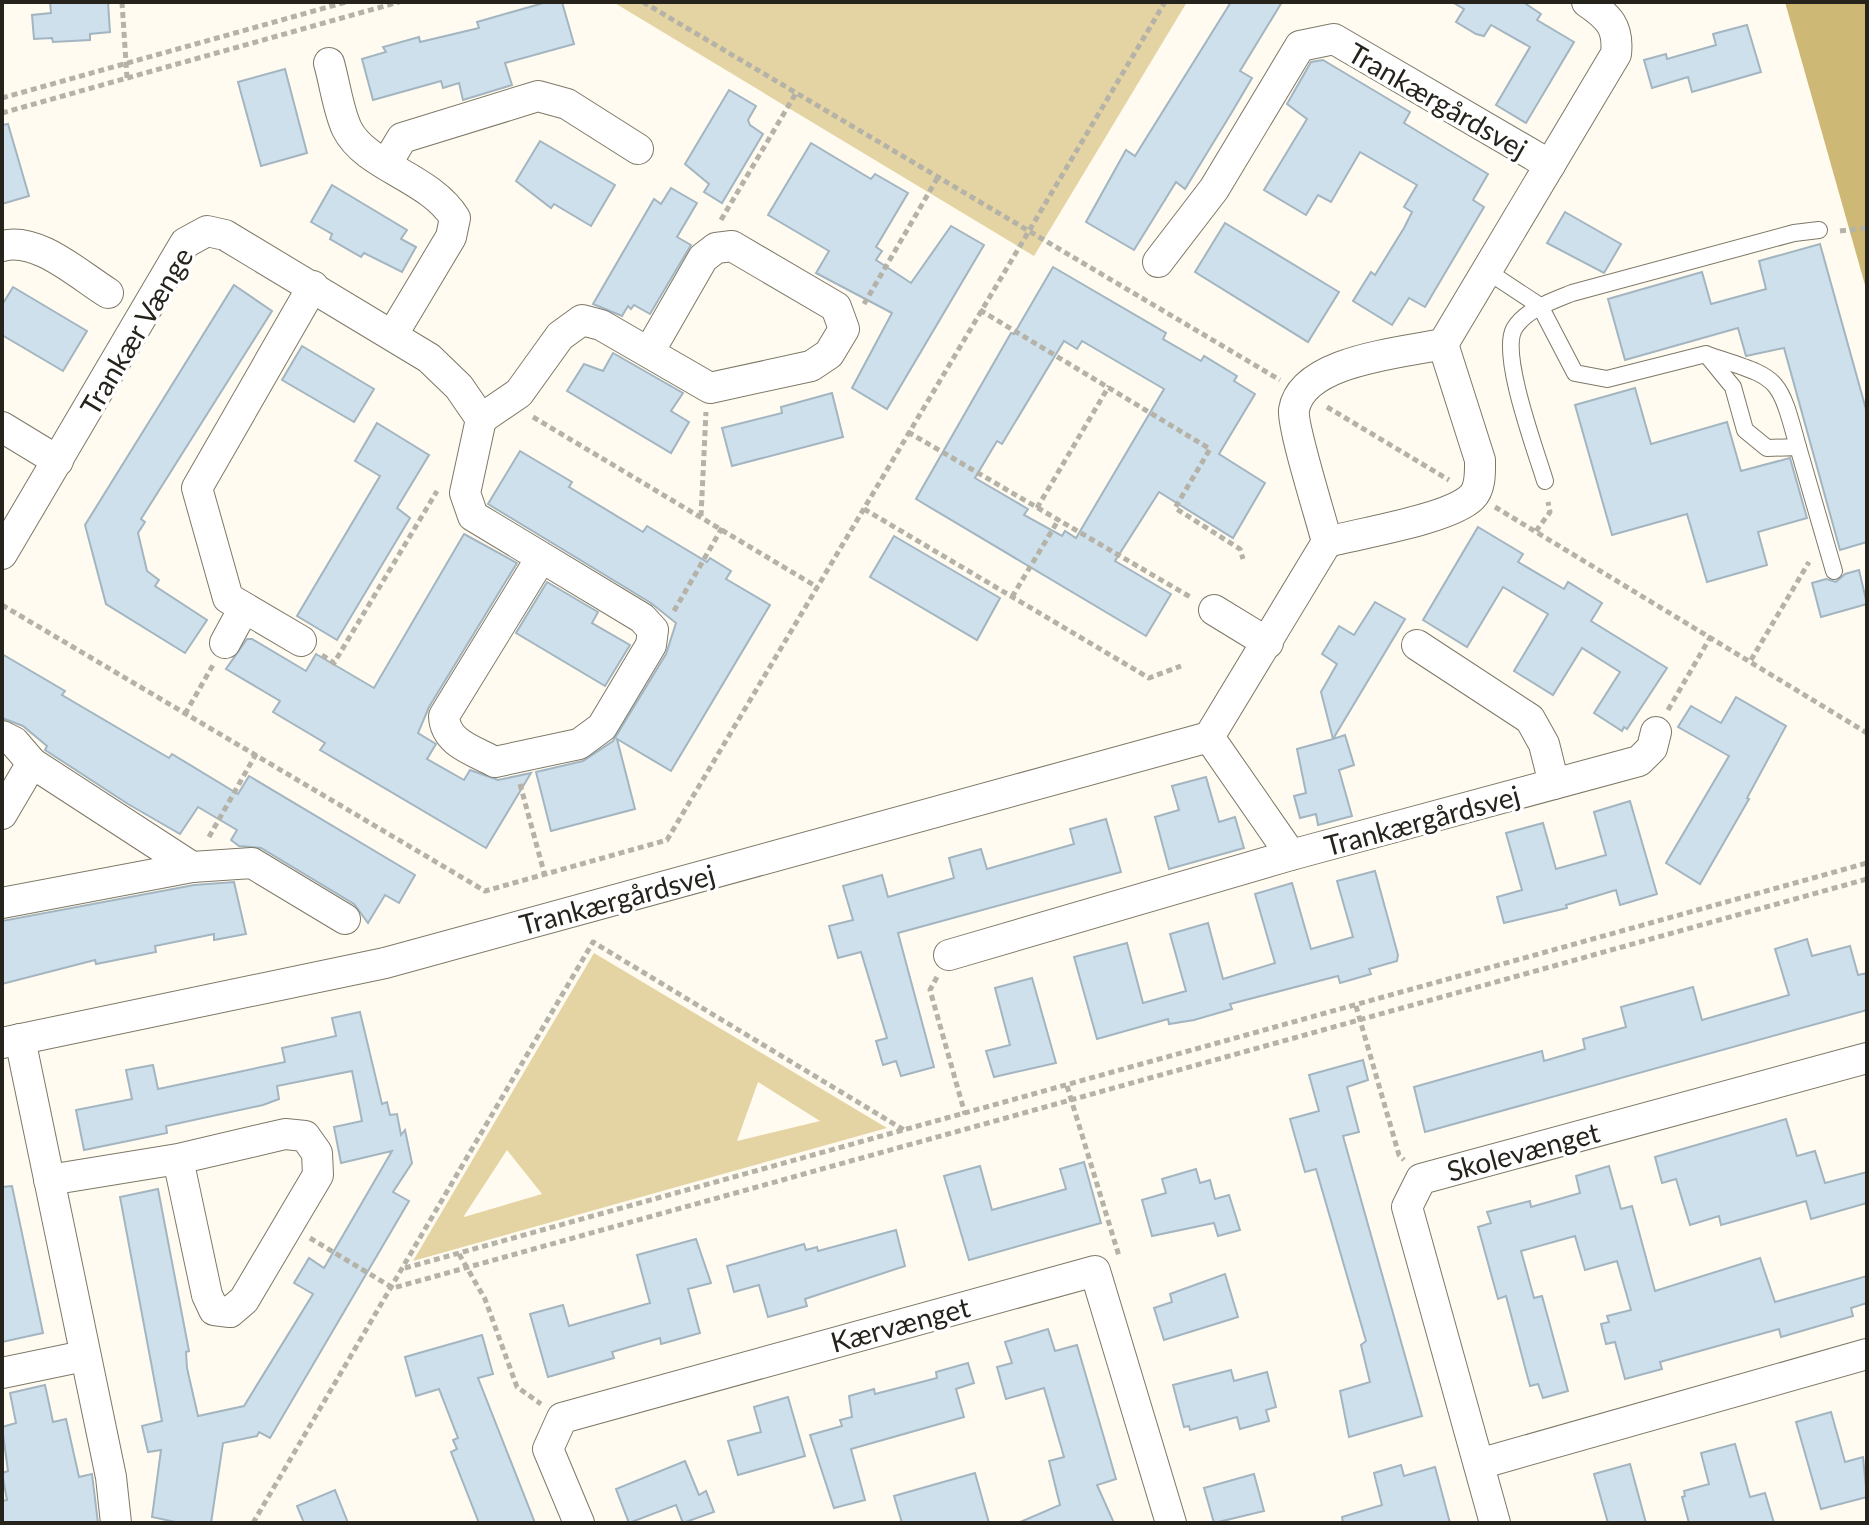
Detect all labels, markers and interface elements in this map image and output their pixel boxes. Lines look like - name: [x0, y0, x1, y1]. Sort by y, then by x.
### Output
- street label: Trankærgårdsvej: [1343, 35, 1533, 165]
- street label: Trankær Vænge: [73, 241, 199, 421]
- street label: Trankærgårdsvej: [1321, 778, 1523, 862]
- street label: Trankærgårdsvej: [516, 857, 718, 941]
- street label: Skolevænget: [1443, 1114, 1603, 1188]
- street label: Kærvænget: [827, 1289, 973, 1359]

